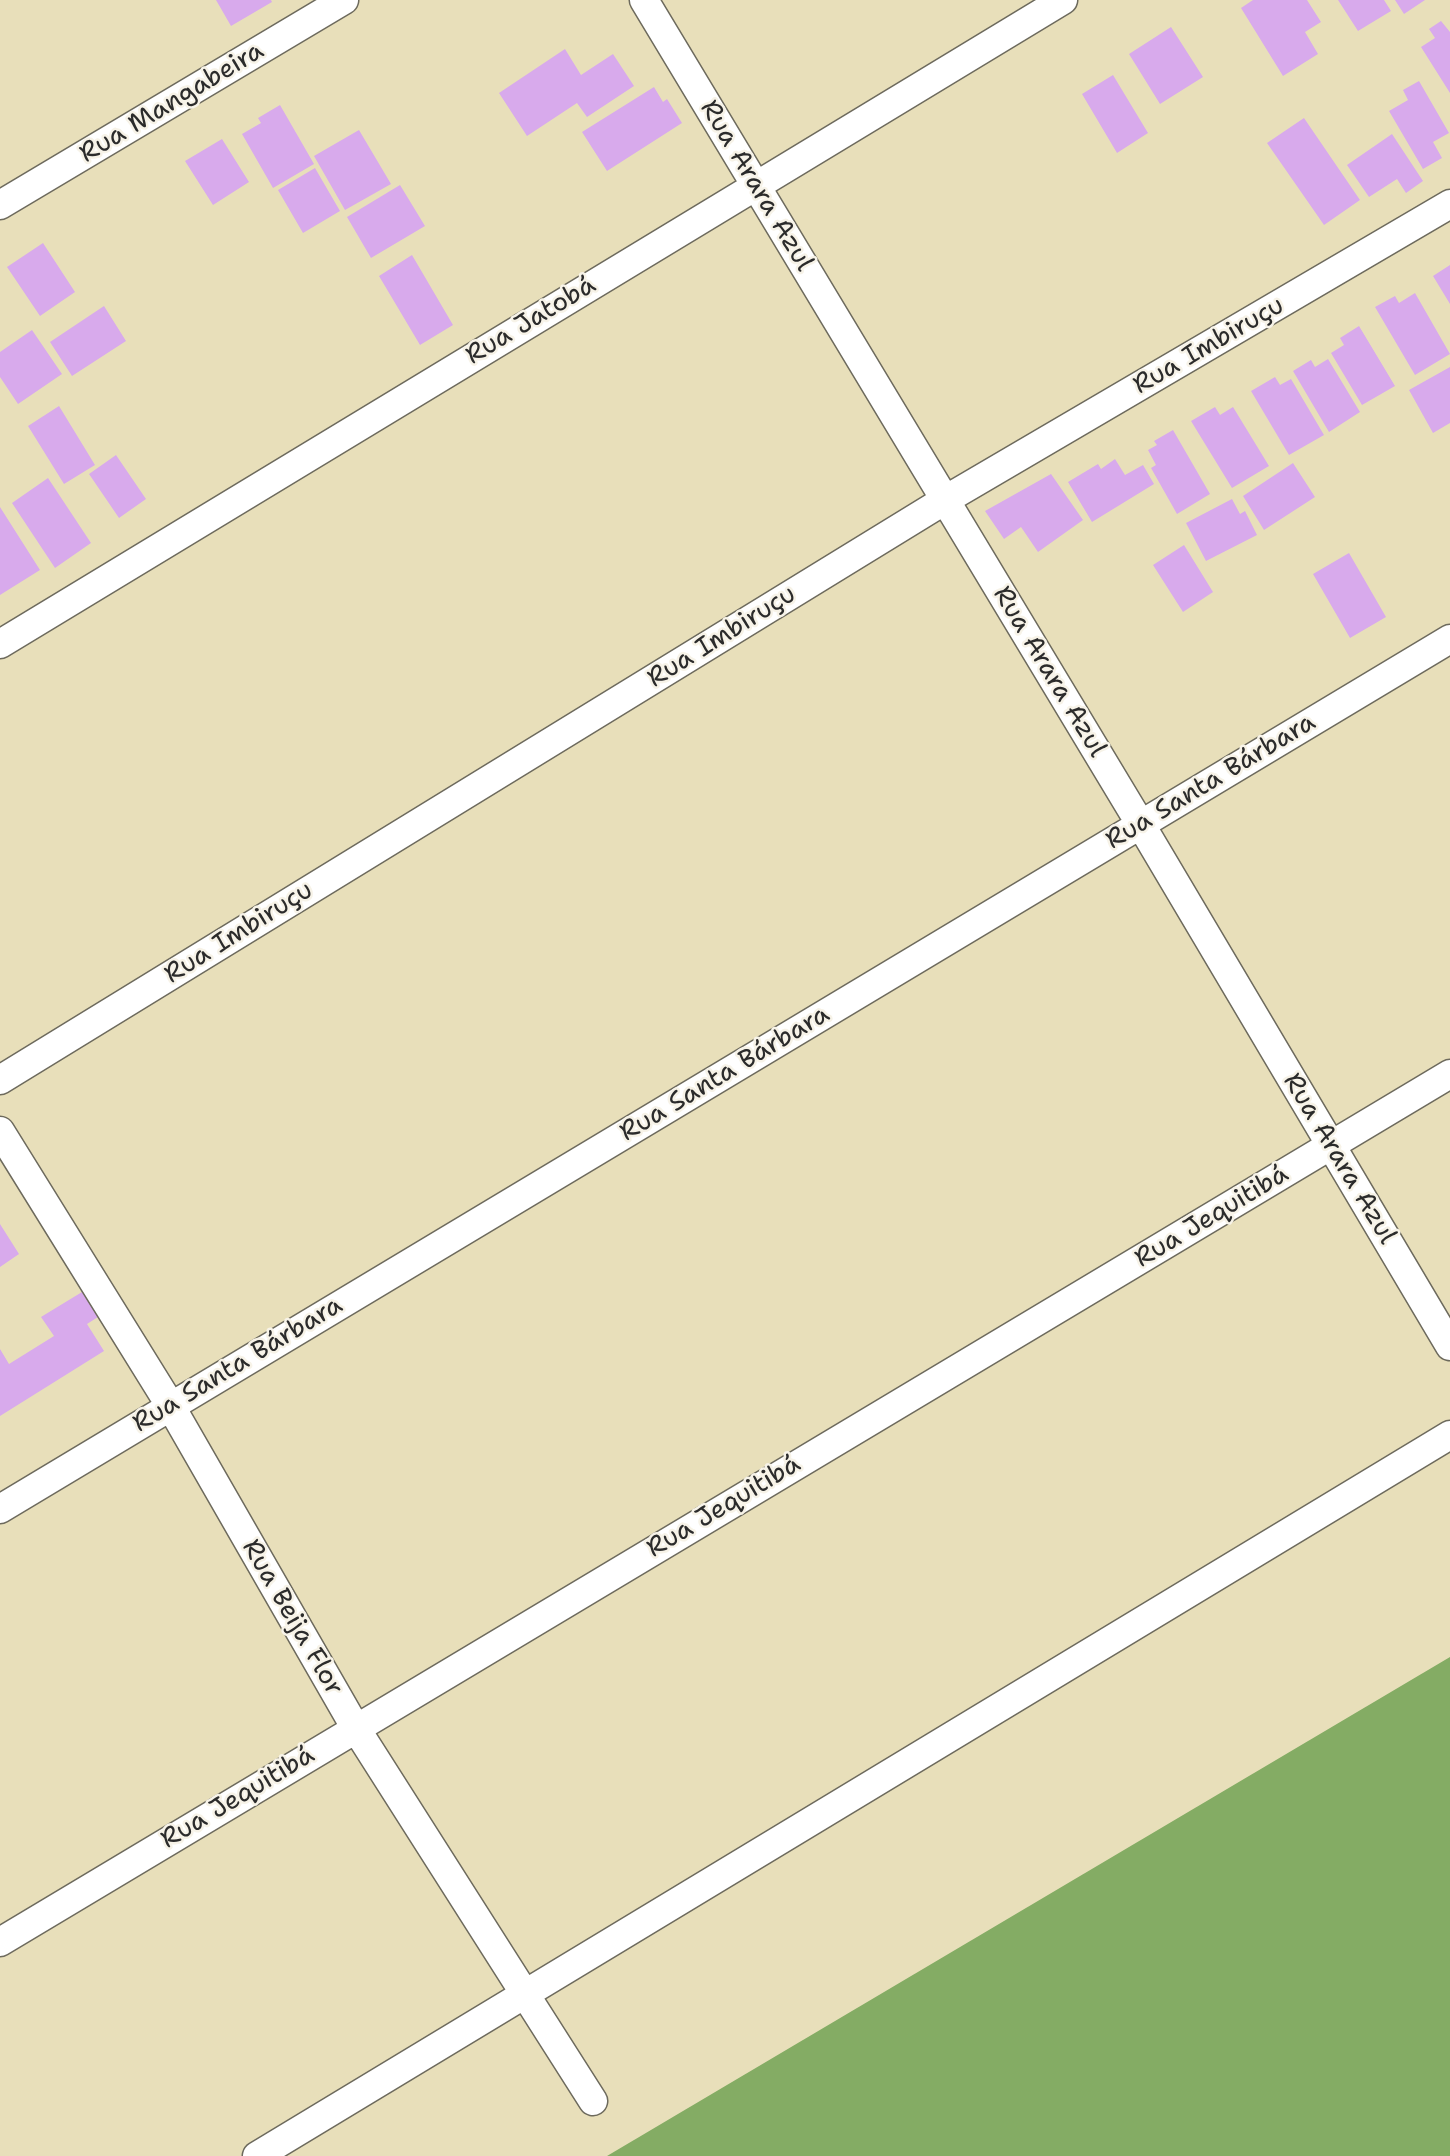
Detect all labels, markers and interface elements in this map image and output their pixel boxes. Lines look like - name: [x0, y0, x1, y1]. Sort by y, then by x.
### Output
- street label: Rua Mangabeira: [74, 36, 270, 170]
- street label: Rua Arara Azul: [693, 95, 819, 277]
- street label: Rua Jatobá: [460, 270, 602, 372]
- street label: Rua Imbiruçu: [1128, 290, 1290, 402]
- street label: Rua Imbiruçu: [642, 579, 802, 695]
- street label: Rua Arara Azul: [986, 581, 1112, 763]
- street label: Rua Santa Bárbara: [1101, 707, 1321, 857]
- street label: Rua Imbiruçu: [159, 875, 319, 991]
- street label: Rua Santa Bárbara: [615, 999, 835, 1149]
- street label: Rua Arara Azul: [1276, 1068, 1402, 1250]
- street label: Rua Jequitibá: [1130, 1159, 1294, 1275]
- street label: Rua Santa Bárbara: [128, 1290, 348, 1440]
- street label: Rua Jequitibá: [642, 1449, 806, 1565]
- street label: Rua Beija Flor: [235, 1534, 349, 1702]
- street label: Rua Jequitibá: [156, 1740, 320, 1856]

